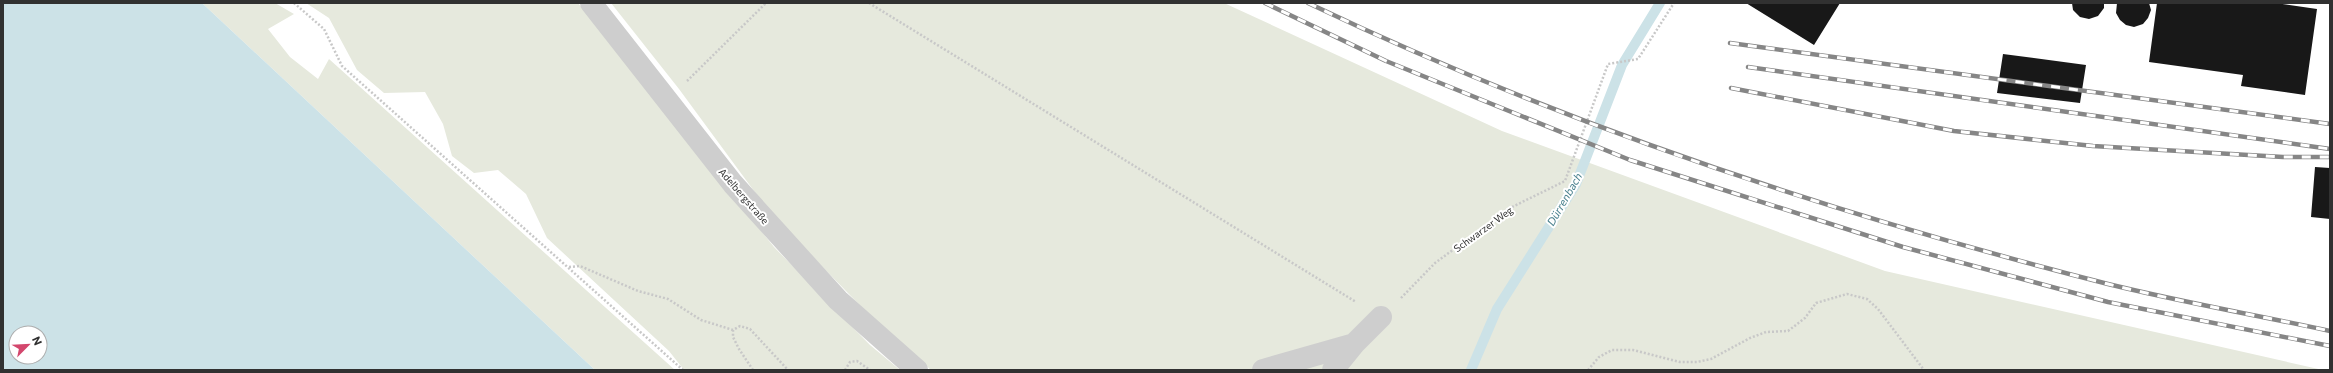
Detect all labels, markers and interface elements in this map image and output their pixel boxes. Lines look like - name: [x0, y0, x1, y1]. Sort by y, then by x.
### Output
- street label: Adelbergstraße: [717, 166, 771, 226]
- water label: Dürrenbach: [1544, 170, 1584, 228]
- street label: Schwarzer Weg: [1451, 203, 1515, 254]
- north arrow: [8, 325, 48, 365]
- text: N: [30, 334, 45, 347]

